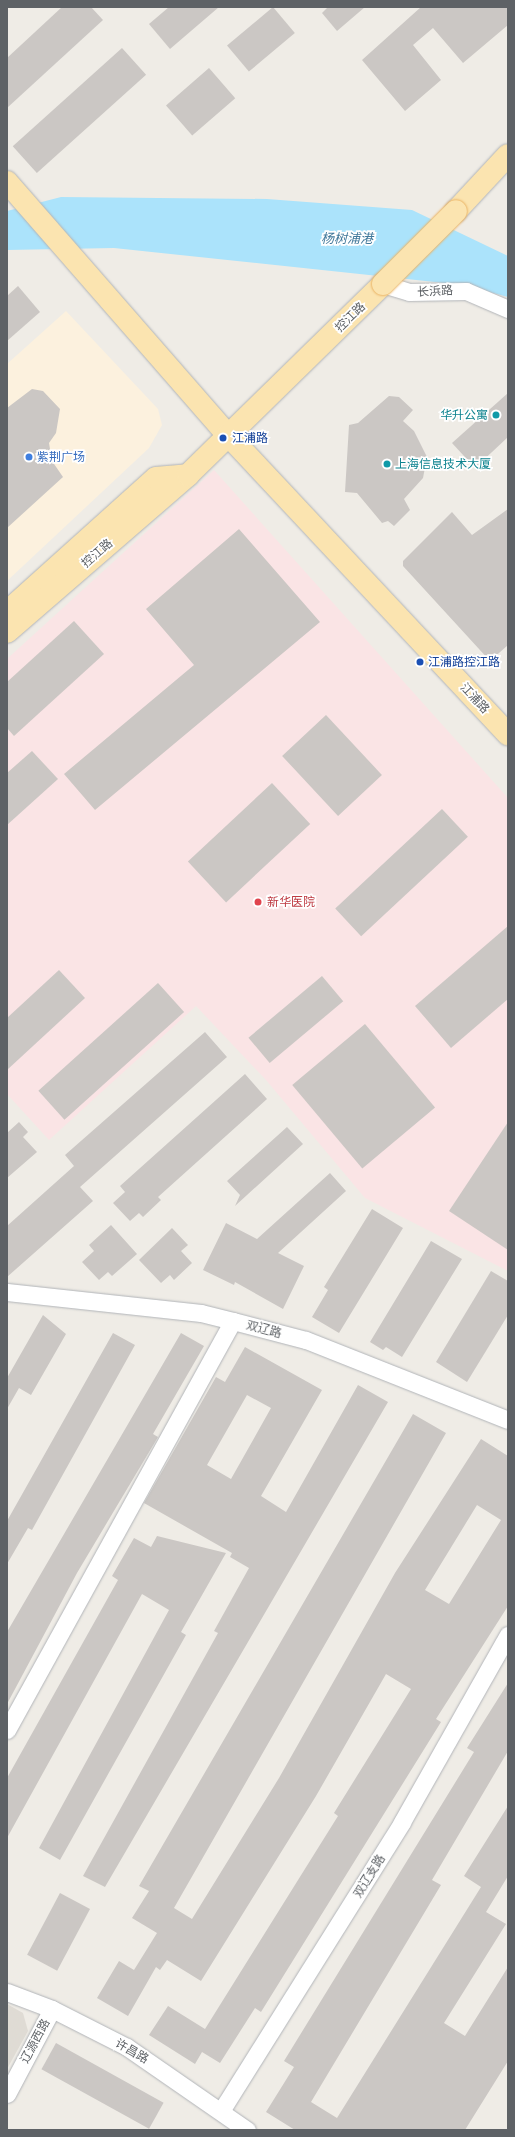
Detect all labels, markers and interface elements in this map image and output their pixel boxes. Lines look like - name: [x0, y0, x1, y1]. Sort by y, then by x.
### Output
- water label: 杨树浦港: [321, 230, 373, 246]
- street label: 长浜路: [417, 283, 453, 299]
- street label: 控江路: [332, 299, 368, 335]
- place label: 华升公寓: [440, 408, 488, 422]
- marker: 华升公寓: [491, 410, 501, 420]
- place label: 江浦路: [232, 431, 268, 445]
- marker: 江浦路: [217, 432, 229, 444]
- place label: 紫荆广场: [37, 450, 85, 464]
- marker: 紫荆广场: [24, 452, 34, 462]
- place label: 上海信息技术大厦: [395, 457, 491, 471]
- marker: 上海信息技术大厦: [382, 459, 392, 469]
- street label: 控江路: [79, 536, 115, 570]
- place label: 江浦路控江路: [428, 655, 500, 669]
- marker: 江浦路控江路: [415, 657, 425, 667]
- street label: 江浦路: [457, 680, 493, 716]
- place label: 新华医院: [267, 895, 315, 909]
- marker: 新华医院: [252, 896, 264, 908]
- street label: 双辽路: [245, 1317, 283, 1341]
- street label: 双辽支路: [350, 1852, 388, 1900]
- street label: 辽源西路: [17, 2016, 53, 2066]
- street label: 许昌路: [113, 2036, 151, 2066]

